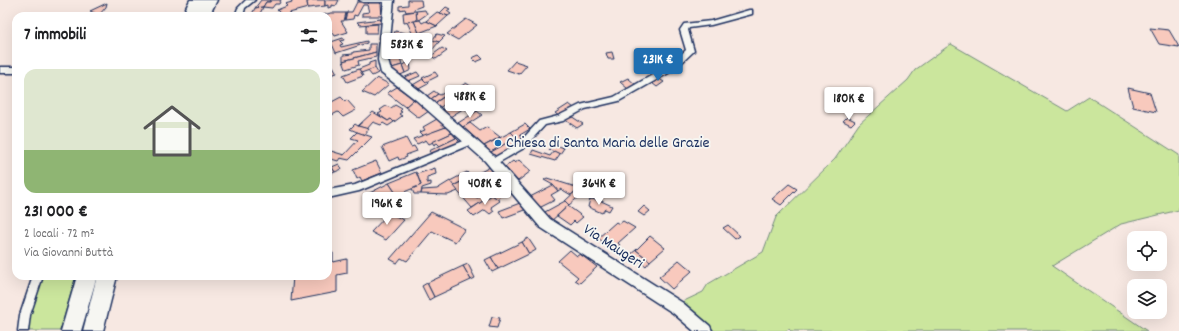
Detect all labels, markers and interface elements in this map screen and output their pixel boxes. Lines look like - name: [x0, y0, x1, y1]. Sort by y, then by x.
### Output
- text: 7 immobili: [24, 24, 86, 48]
- icon: filters: [298, 25, 320, 47]
- pin: 583K €: [374, 33, 440, 67]
- text: 583K €: [390, 36, 424, 55]
- pin: 231K €: [625, 48, 691, 82]
- text: 231K €: [643, 51, 673, 70]
- pin: 488K €: [437, 85, 503, 119]
- pin: 180K €: [816, 87, 882, 121]
- text: 488K €: [454, 88, 486, 107]
- text: 180K €: [833, 90, 865, 109]
- icon: home: [136, 95, 208, 167]
- place label: Chiesa di Santa Maria delle Grazie: [506, 132, 710, 155]
- marker: Chiesa di Santa Maria delle Grazie: [493, 138, 503, 148]
- pin: 408K €: [452, 172, 518, 206]
- pin: 364K €: [566, 172, 632, 206]
- text: 408K €: [468, 175, 502, 194]
- text: 364K €: [582, 175, 616, 194]
- pin: 196K €: [354, 192, 420, 226]
- text: 196K €: [371, 195, 403, 214]
- text: 231 000 €: [24, 201, 88, 225]
- street label: Via Maugeri: [578, 219, 648, 275]
- text: 2 locali · 72 m²: [24, 225, 95, 244]
- map controls: [1127, 231, 1167, 319]
- button: locate: [1127, 231, 1167, 271]
- text: Via Giovanni Buttà: [24, 244, 113, 263]
- button: layers: [1127, 279, 1167, 319]

